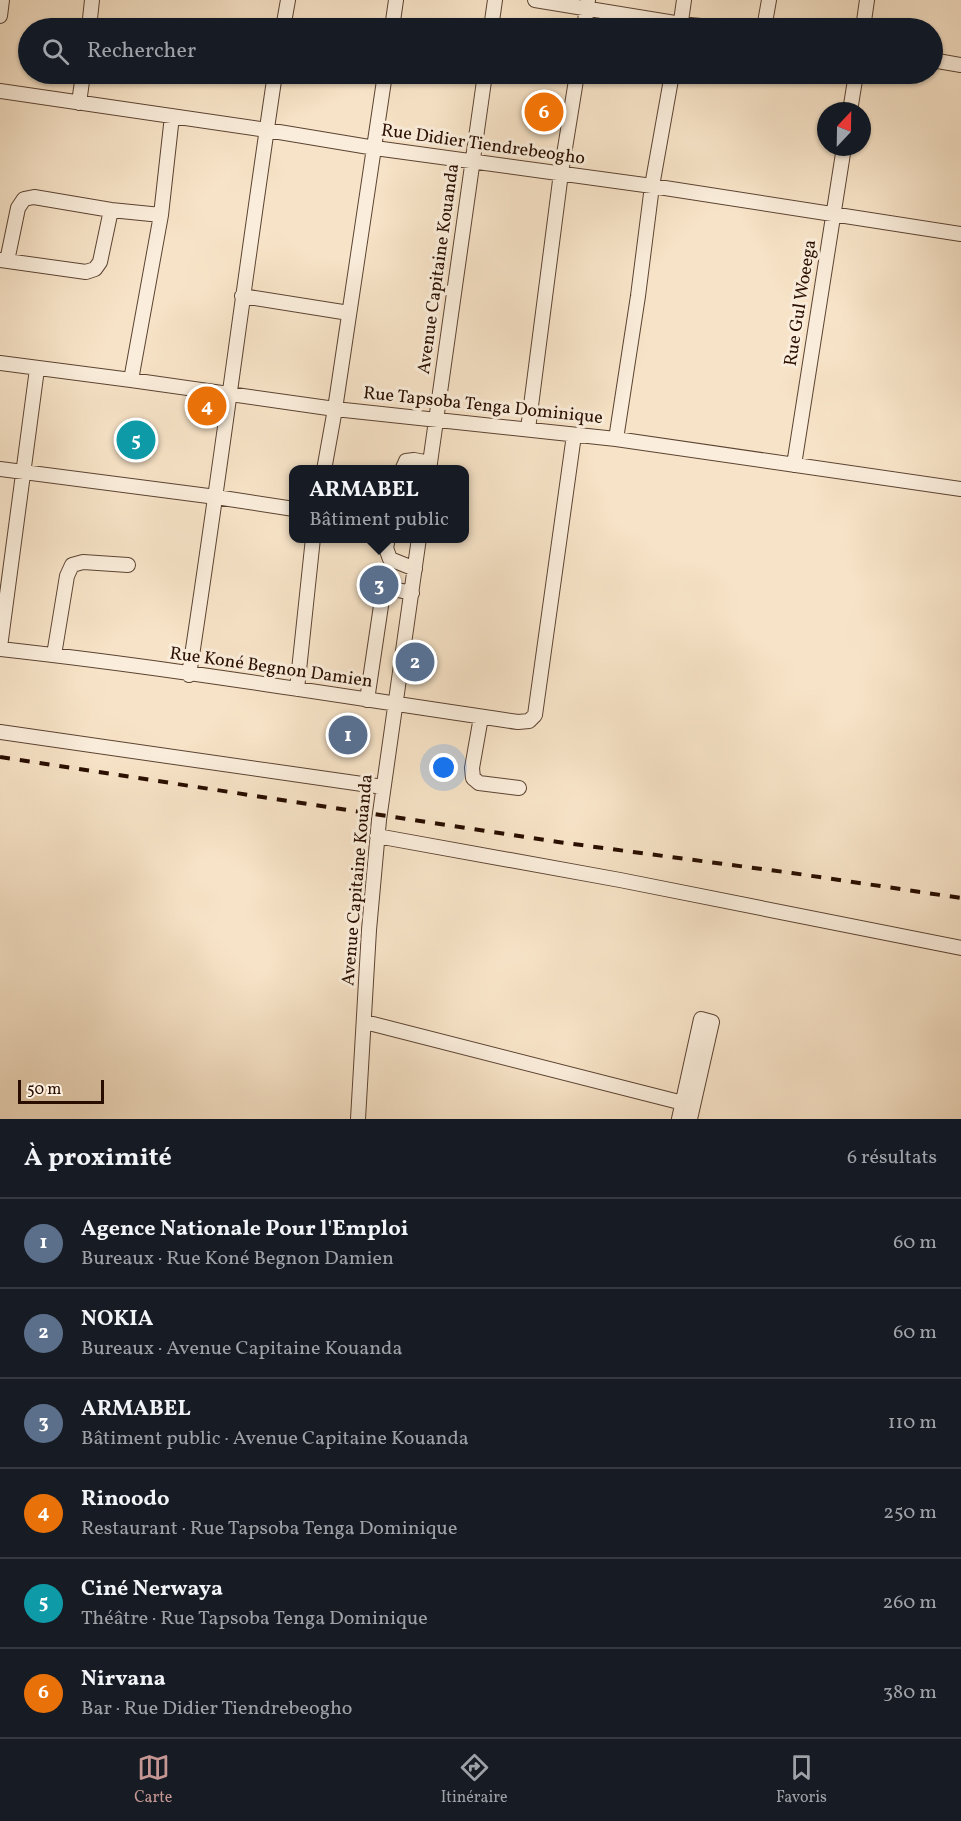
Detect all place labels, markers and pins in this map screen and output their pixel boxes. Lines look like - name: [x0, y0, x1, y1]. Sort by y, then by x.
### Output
- pin: 6: [524, 90, 564, 134]
- pin: 4: [188, 384, 226, 428]
- pin: 5: [116, 418, 156, 462]
- pin: 3: [360, 562, 398, 608]
- pin: 2: [396, 640, 434, 684]
- pin: 1: [328, 712, 368, 758]

